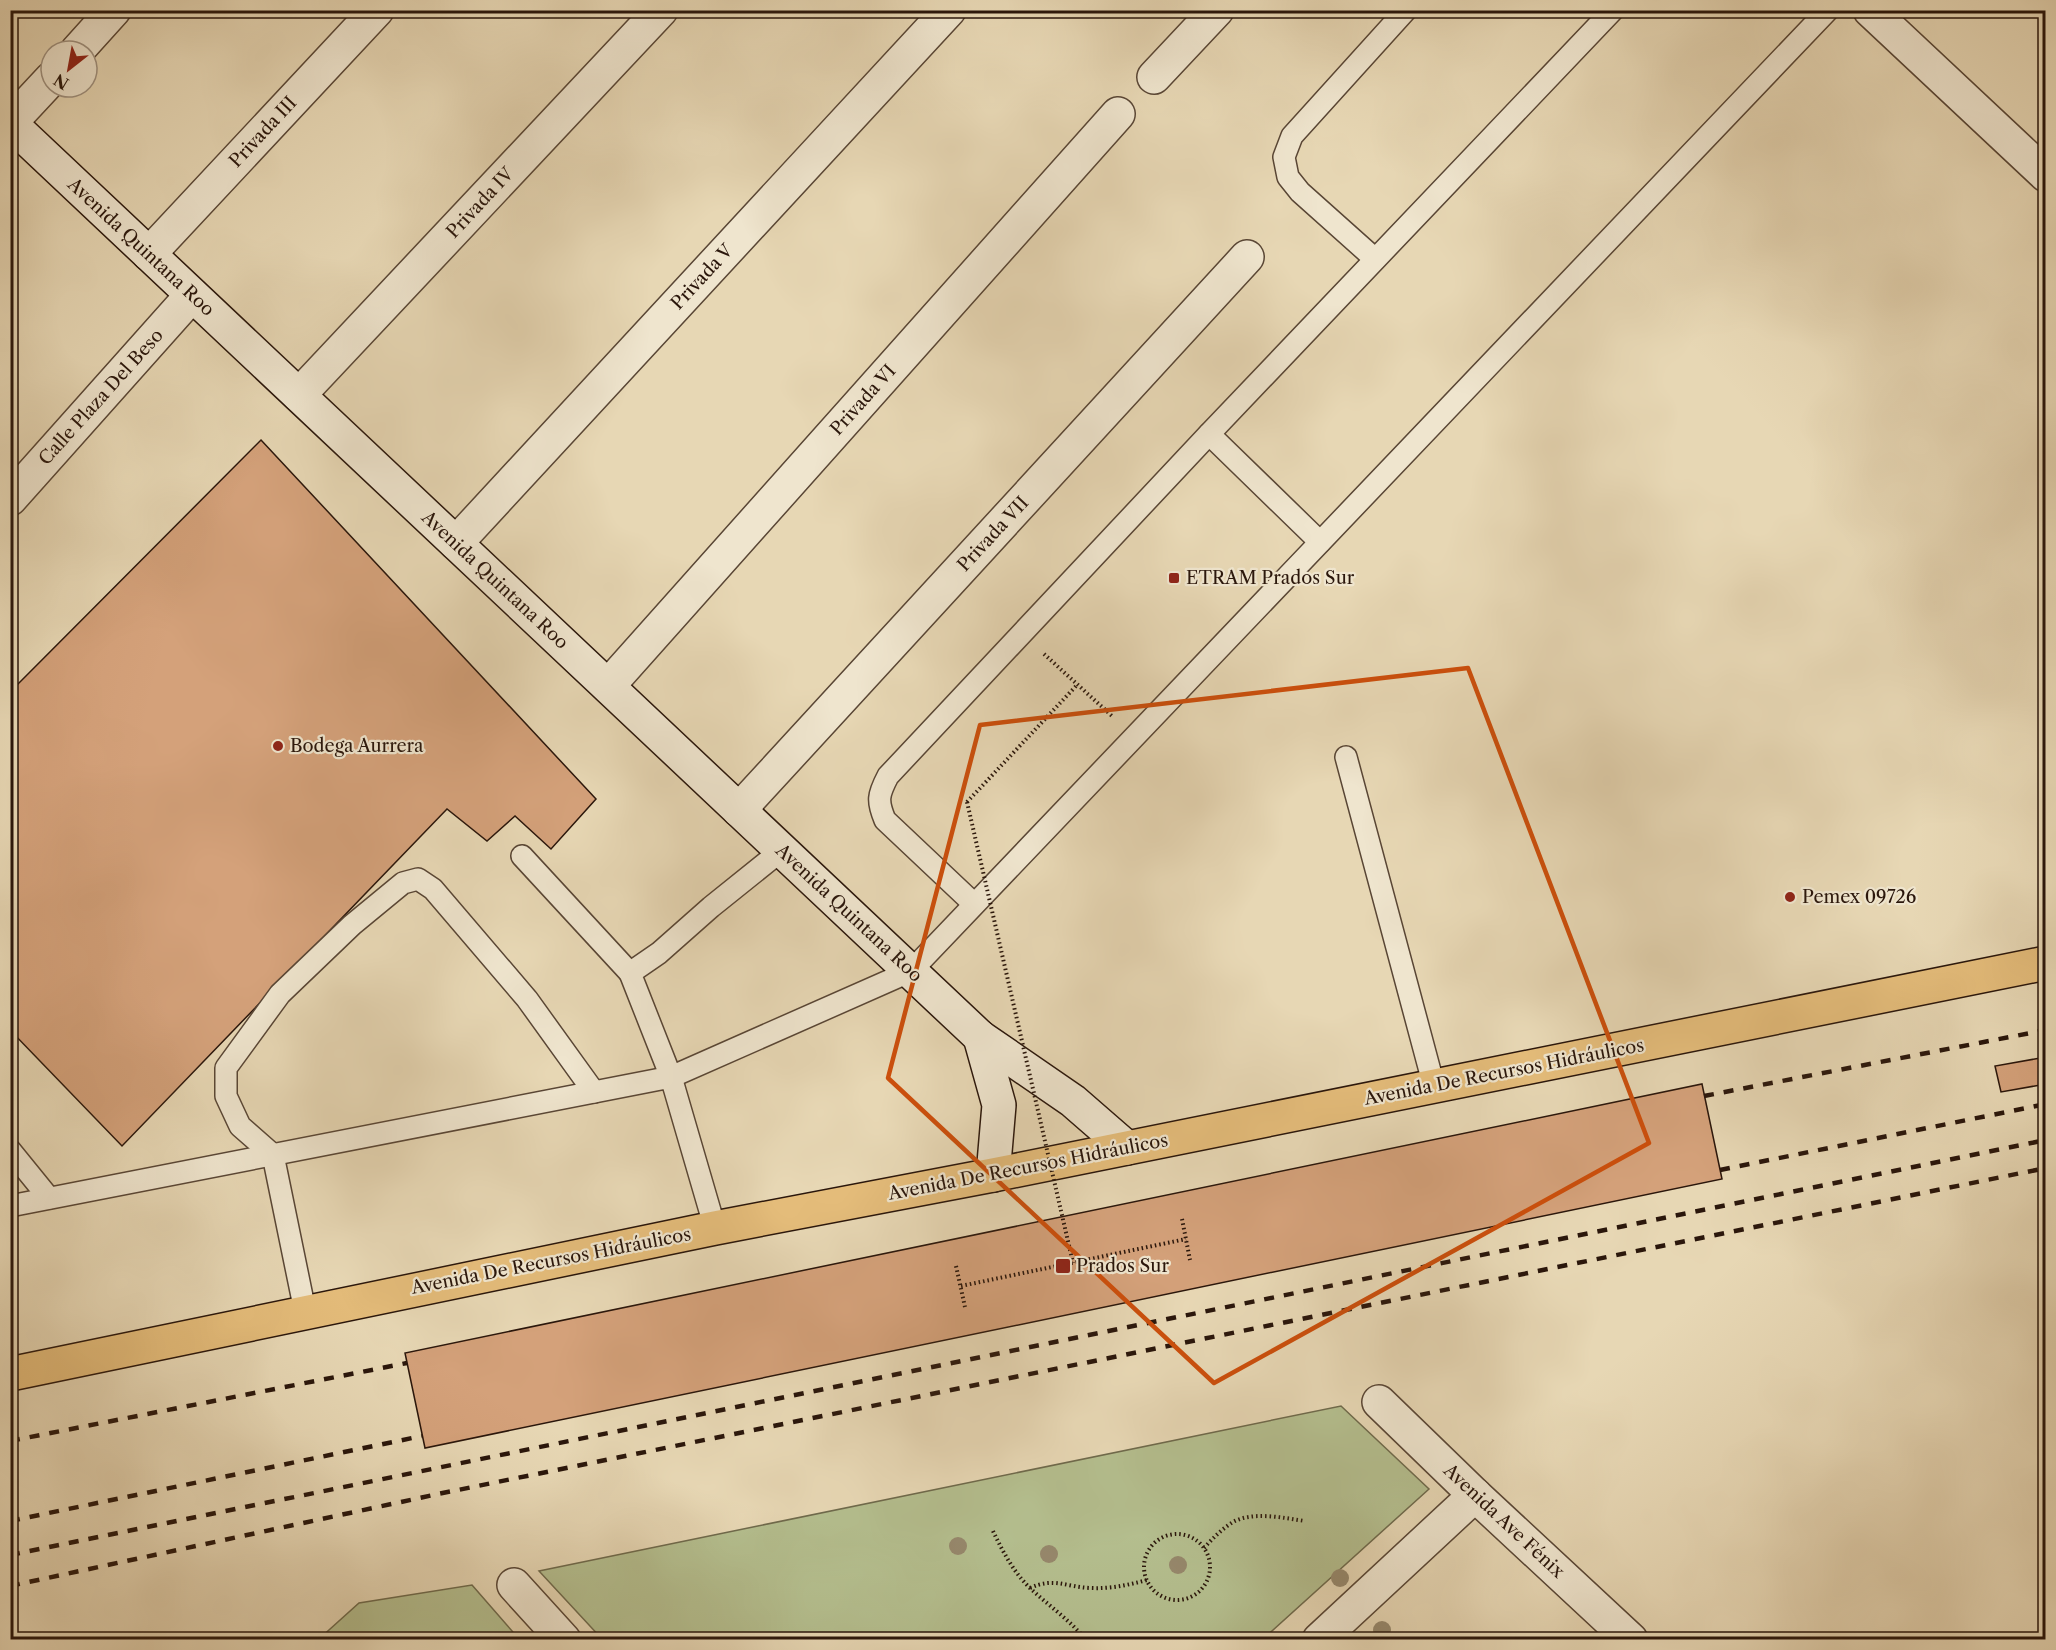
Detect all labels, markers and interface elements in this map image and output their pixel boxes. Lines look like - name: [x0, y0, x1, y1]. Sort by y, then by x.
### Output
- north arrow: [39, 39, 99, 99]
- text: N: [50, 70, 72, 94]
- street label: Privada III: [225, 92, 301, 172]
- street label: Privada IV: [442, 162, 519, 243]
- street label: Avenida Quintana Roo: [62, 173, 219, 321]
- street label: Privada V: [666, 239, 738, 314]
- street label: Calle Plaza Del Beso: [34, 324, 168, 470]
- street label: Privada VI: [826, 360, 900, 440]
- street label: Privada VII: [953, 492, 1033, 576]
- street label: Avenida Quintana Roo: [416, 506, 573, 654]
- place label: ETRAM Prados Sur: [1186, 567, 1355, 589]
- marker: ETRAM Prados Sur: [1167, 571, 1181, 585]
- place label: Bodega Aurrera: [290, 735, 424, 757]
- marker: Bodega Aurrera: [271, 739, 285, 753]
- street label: Avenida Quintana Roo: [770, 839, 927, 987]
- place label: Pemex 09726: [1802, 886, 1916, 908]
- marker: Pemex 09726: [1783, 890, 1797, 904]
- street label: Avenida De Recursos Hidráulicos: [1361, 1034, 1646, 1110]
- street label: Avenida De Recursos Hidráulicos: [885, 1129, 1170, 1205]
- street label: Avenida De Recursos Hidráulicos: [408, 1223, 693, 1299]
- place label: Prados Sur: [1076, 1255, 1169, 1277]
- marker: Prados Sur: [1054, 1257, 1072, 1275]
- street label: Avenida Ave Fénix: [1438, 1459, 1569, 1583]

